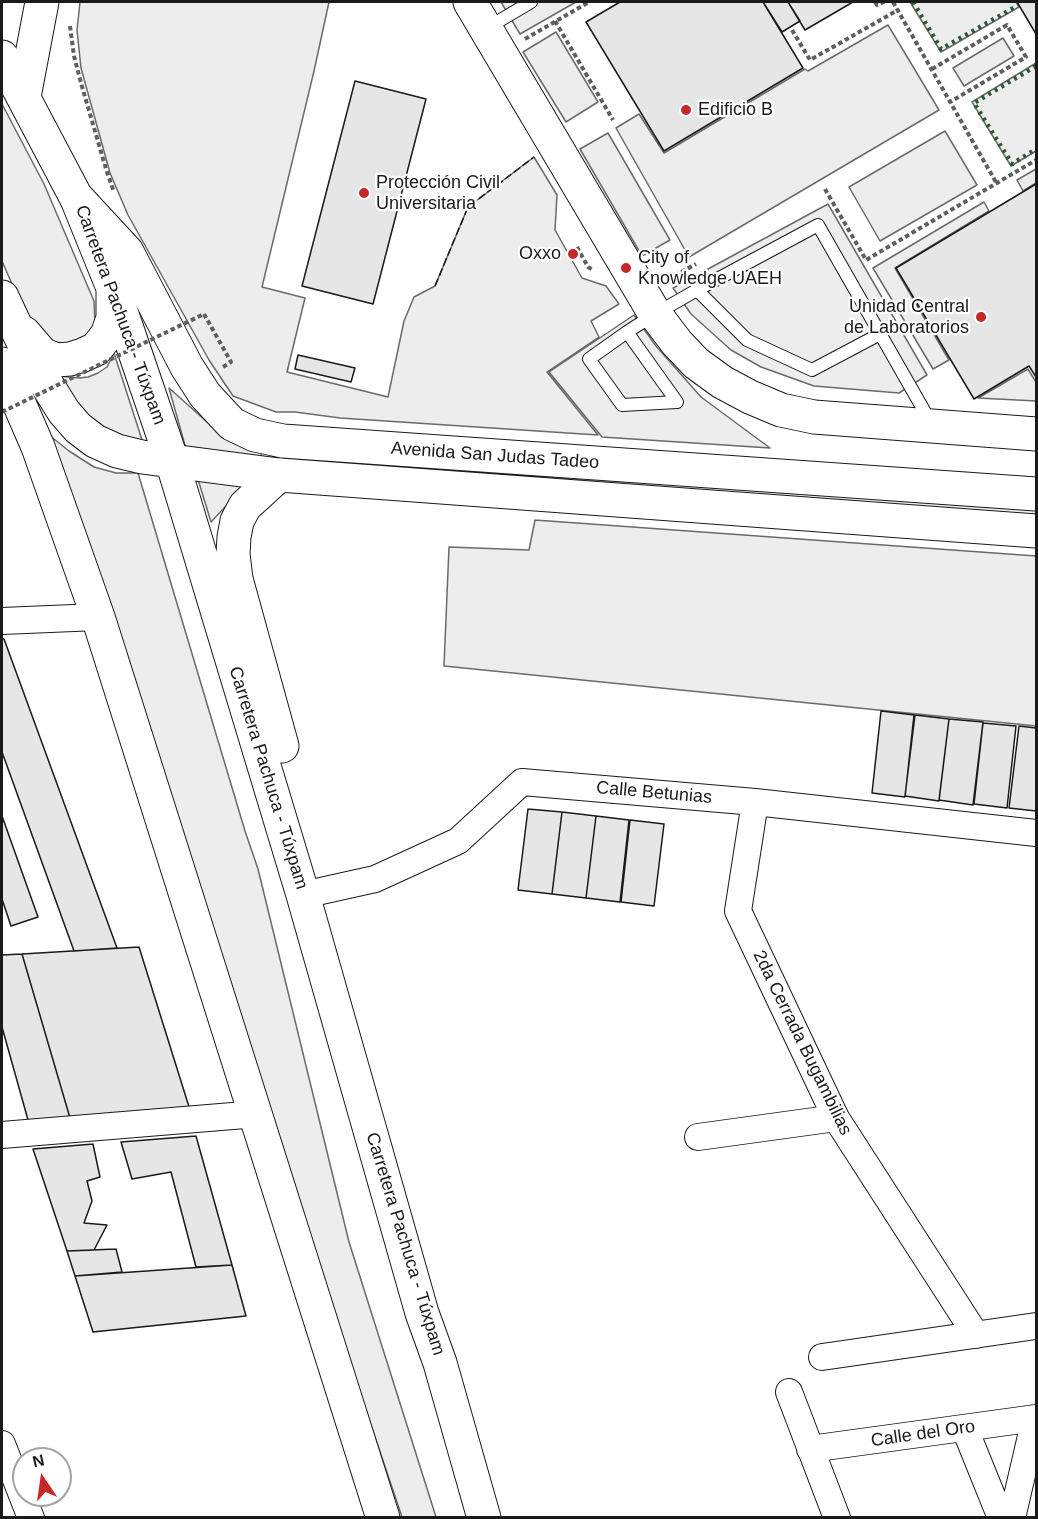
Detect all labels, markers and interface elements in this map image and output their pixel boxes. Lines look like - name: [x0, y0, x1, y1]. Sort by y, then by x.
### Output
- place label: Edificio B: [698, 99, 773, 121]
- marker: Edificio B: [679, 103, 693, 117]
- place label: Protección Civil Universitaria: [376, 172, 500, 214]
- marker: Protección Civil Universitaria: [357, 186, 371, 200]
- street label: Carretera Pachuca - Túxpam: [70, 202, 170, 428]
- place label: Oxxo: [519, 243, 561, 265]
- marker: Oxxo: [566, 247, 580, 261]
- place label: City of Knowledge UAEH: [638, 247, 782, 290]
- marker: City of Knowledge UAEH: [619, 261, 633, 275]
- place label: Unidad Central de Laboratorios: [844, 296, 969, 338]
- marker: Unidad Central de Laboratorios: [974, 310, 988, 324]
- street label: Avenida San Judas Tadeo: [390, 438, 600, 474]
- street label: Carretera Pachuca - Túxpam: [224, 664, 312, 892]
- street label: Calle Betunias: [595, 777, 713, 809]
- street label: 2da Cerrada Bugambilias: [748, 947, 856, 1139]
- street label: Carretera Pachuca - Túxpam: [361, 1130, 449, 1358]
- street label: Calle del Oro: [869, 1416, 977, 1452]
- north arrow: [12, 1447, 72, 1507]
- text: N: [31, 1451, 46, 1471]

